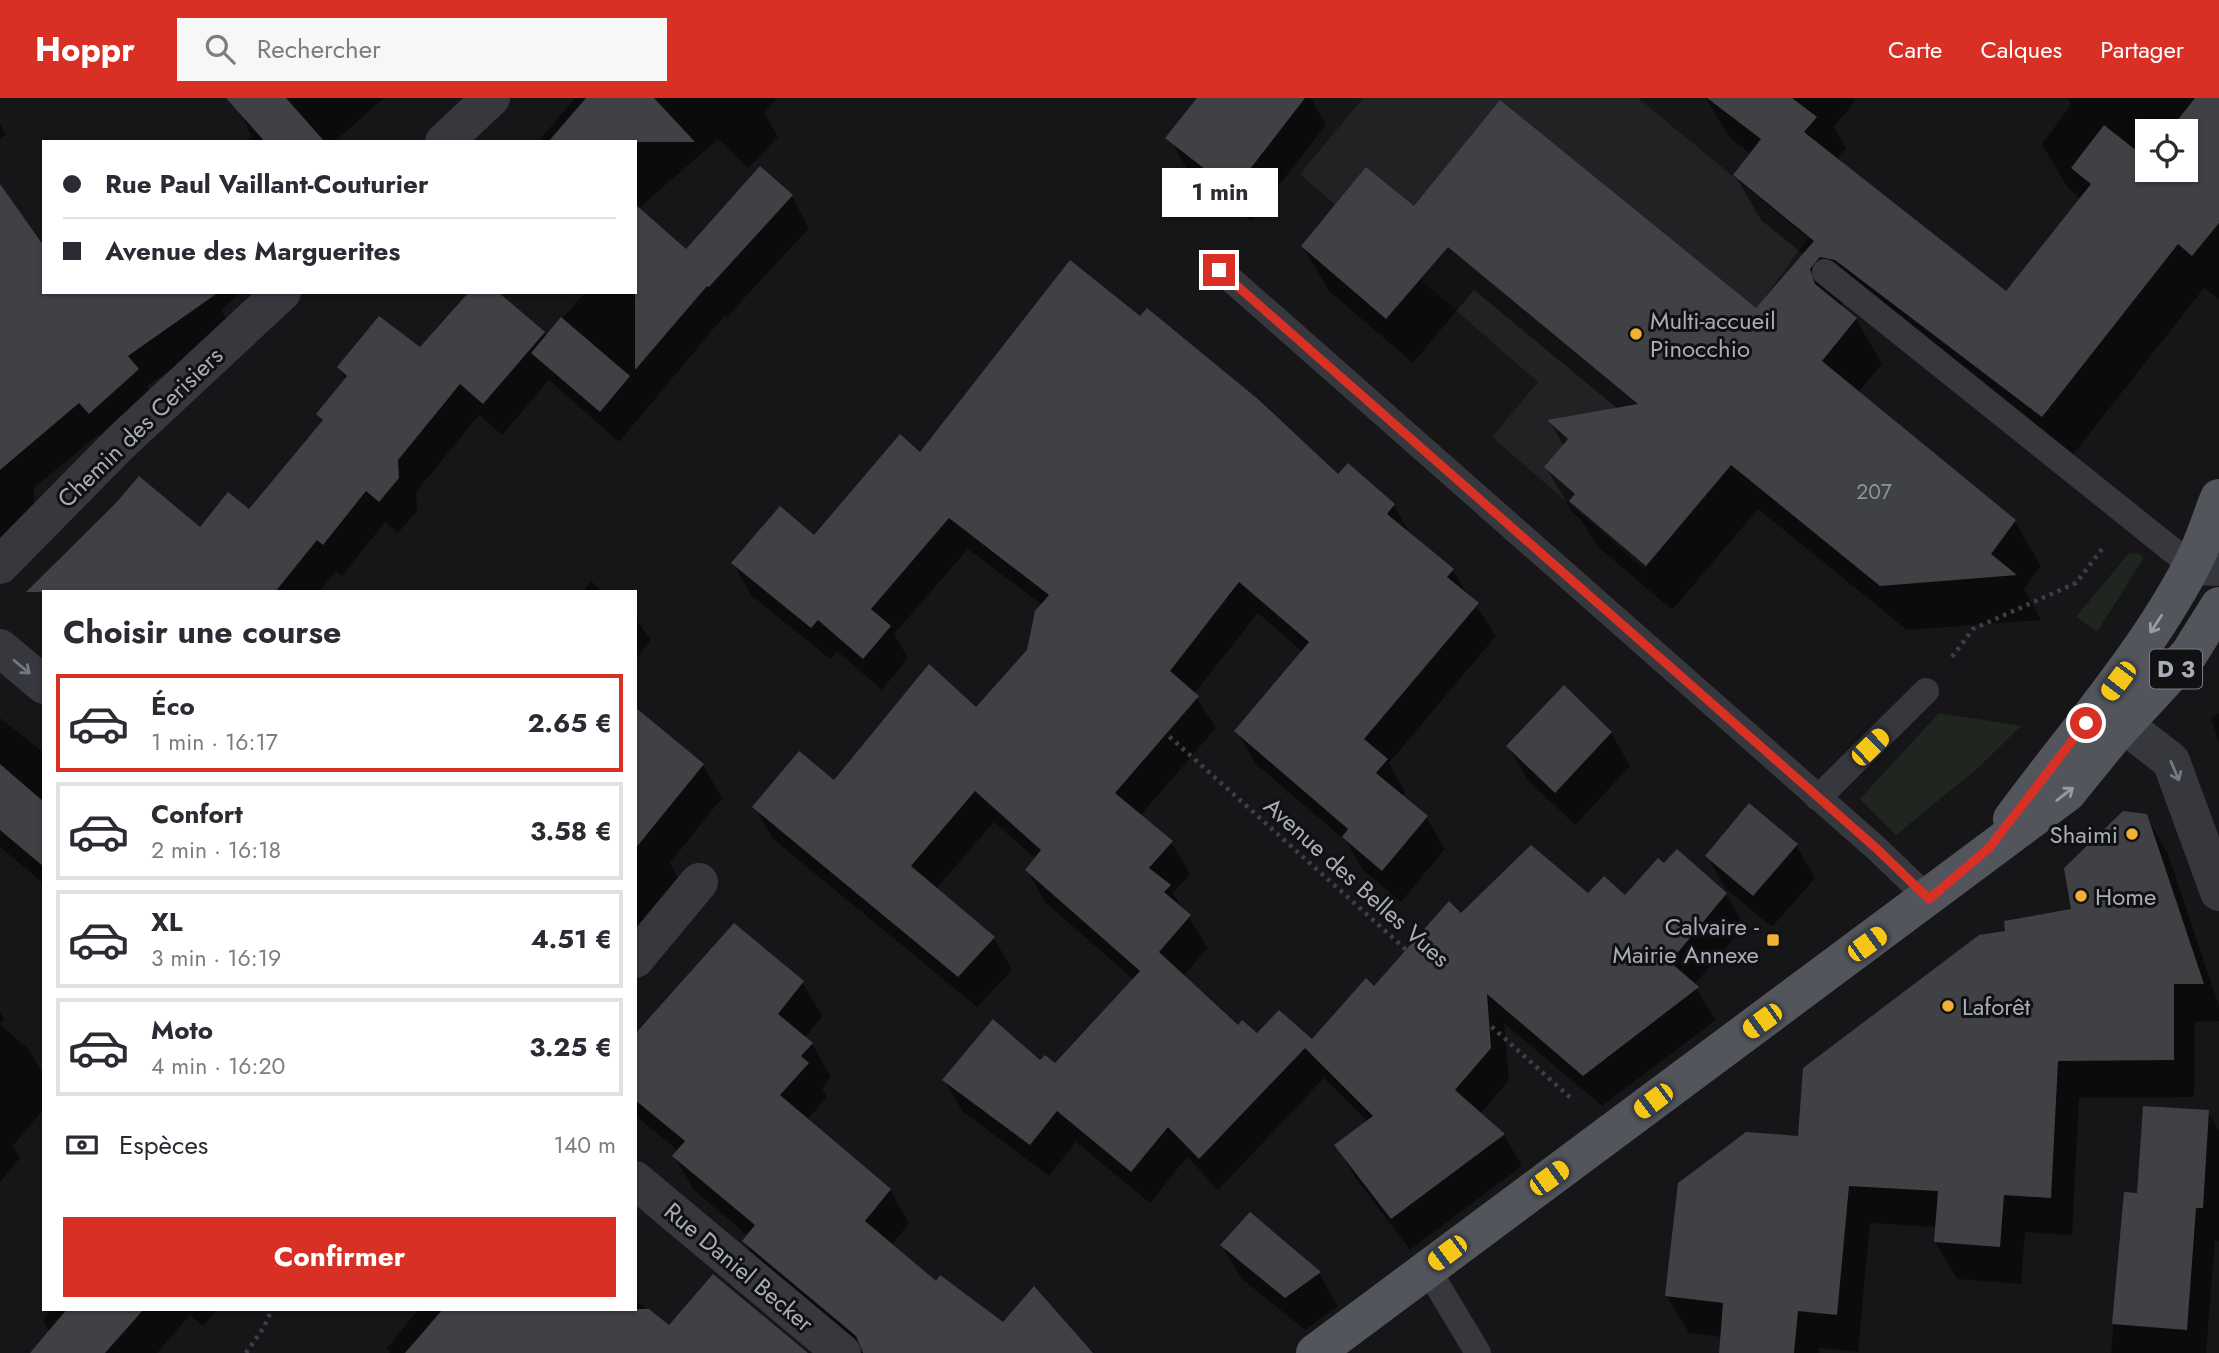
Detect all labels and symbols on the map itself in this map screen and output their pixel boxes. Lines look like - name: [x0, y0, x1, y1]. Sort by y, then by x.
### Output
- callout: 1 min: [1161, 169, 1277, 218]
- route end: [1203, 254, 1235, 286]
- place label: Multi-accueil Pinocchio: [1650, 303, 1776, 366]
- marker: Multi-accueil Pinocchio: [1628, 326, 1644, 342]
- street label: Chemin des Cerisiers: [49, 339, 231, 515]
- house number: 207: [1856, 477, 1892, 507]
- one-way arrow: [2149, 613, 2163, 633]
- road number: D 3: [2150, 650, 2202, 688]
- car: [2097, 658, 2140, 704]
- one-way arrow: [12, 659, 30, 674]
- route start: [2070, 707, 2102, 739]
- car: [1848, 725, 1893, 769]
- one-way arrow: [2169, 760, 2182, 781]
- one-way arrow: [2055, 786, 2073, 802]
- street label: Avenue des Belles Vues: [1256, 789, 1458, 975]
- place label: Shaimi: [2050, 817, 2118, 852]
- marker: Shaimi: [2124, 826, 2140, 842]
- place label: Home: [2095, 879, 2156, 914]
- marker: Home: [2073, 888, 2089, 904]
- place label: Calvaire - Mairie Annexe: [1613, 909, 1759, 972]
- car: [1844, 923, 1891, 965]
- marker: Calvaire - Mairie Annexe: [1765, 932, 1781, 948]
- place label: Laforêt: [1962, 989, 2031, 1024]
- marker: Laforêt: [1940, 998, 1956, 1014]
- car: [1739, 1000, 1786, 1042]
- car: [1630, 1080, 1677, 1122]
- car: [1526, 1157, 1573, 1199]
- street label: Rue Daniel Becker: [657, 1194, 822, 1340]
- car: [1424, 1232, 1471, 1274]

